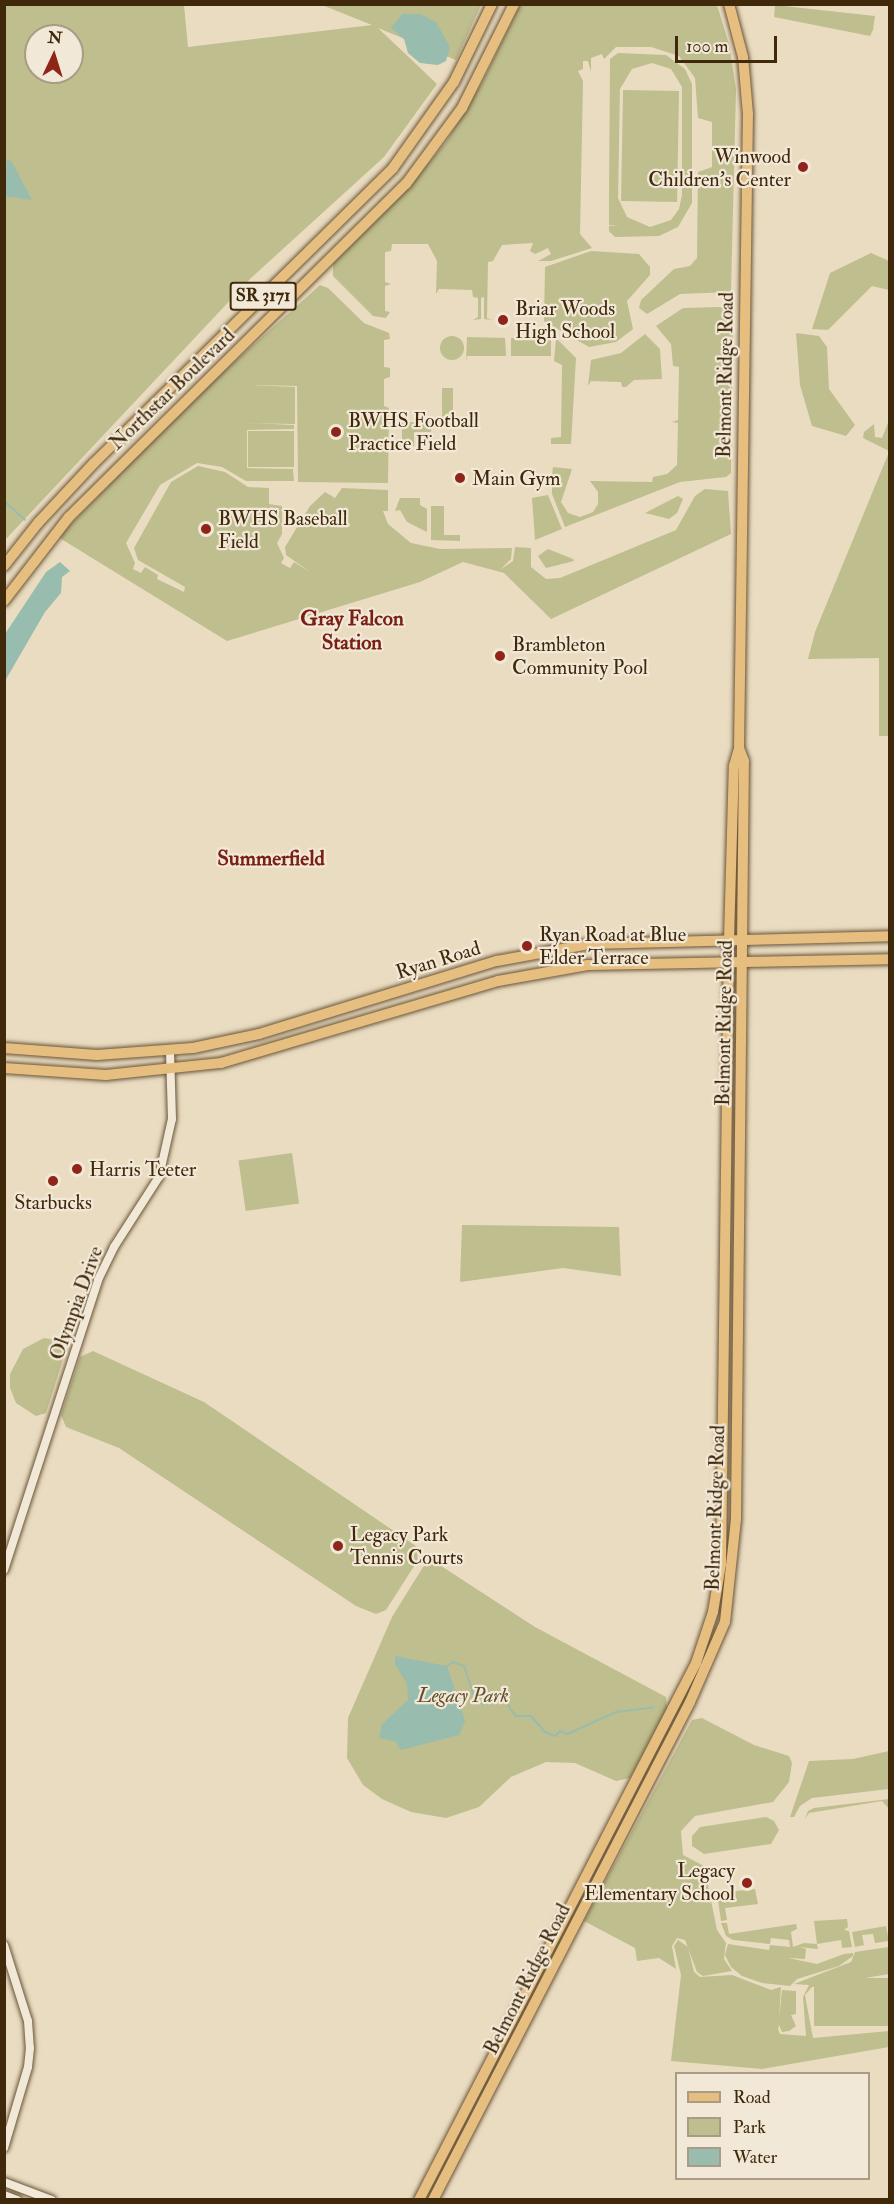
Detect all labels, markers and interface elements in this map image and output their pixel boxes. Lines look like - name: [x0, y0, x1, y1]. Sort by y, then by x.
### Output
- north arrow: [24, 24, 84, 84]
- scale bar: [678, 24, 780, 62]
- text: N: [47, 28, 63, 49]
- text: 100 m: [686, 35, 729, 58]
- place label: Winwood Children's Center: [648, 144, 791, 191]
- marker: Winwood Children's Center: [796, 160, 810, 174]
- road number: SR 3171: [228, 281, 298, 311]
- street label: Belmont Ridge Road: [712, 292, 738, 458]
- place label: Briar Woods High School: [515, 296, 615, 343]
- marker: Briar Woods High School: [496, 313, 510, 327]
- street label: Northstar Boulevard: [104, 323, 240, 455]
- place label: BWHS Football Practice Field: [348, 408, 479, 455]
- marker: BWHS Football Practice Field: [329, 425, 343, 439]
- place label: Main Gym: [472, 466, 560, 490]
- marker: Main Gym: [453, 471, 467, 485]
- place label: BWHS Baseball Field: [218, 506, 348, 553]
- marker: BWHS Baseball Field: [199, 522, 213, 536]
- district label: Gray Falcon Station: [300, 606, 404, 656]
- place label: Brambleton Community Pool: [512, 632, 648, 679]
- marker: Brambleton Community Pool: [493, 649, 507, 663]
- district label: Summerfield: [217, 846, 325, 872]
- place label: Ryan Road at Blue Elder Terrace: [539, 922, 686, 969]
- street label: Ryan Road: [393, 936, 483, 984]
- marker: Ryan Road at Blue Elder Terrace: [520, 939, 534, 953]
- street label: Belmont Ridge Road: [711, 940, 737, 1106]
- place label: Harris Teeter: [89, 1157, 196, 1181]
- marker: Harris Teeter: [70, 1162, 84, 1176]
- marker: Starbucks: [46, 1174, 60, 1188]
- place label: Starbucks: [14, 1190, 92, 1214]
- street label: Olympia Drive: [44, 1243, 108, 1363]
- street label: Belmont Ridge Road: [700, 1425, 730, 1591]
- place label: Legacy Park Tennis Courts: [350, 1523, 463, 1570]
- marker: Legacy Park Tennis Courts: [331, 1539, 345, 1553]
- park label: Legacy Park: [417, 1683, 509, 1707]
- place label: Legacy Elementary School: [584, 1859, 735, 1906]
- marker: Legacy Elementary School: [740, 1876, 754, 1890]
- street label: Belmont Ridge Road: [479, 1900, 575, 2058]
- legend: [675, 2072, 870, 2180]
- text: Road: [733, 2086, 771, 2109]
- text: Park: [733, 2116, 766, 2139]
- text: Water: [733, 2146, 777, 2169]

